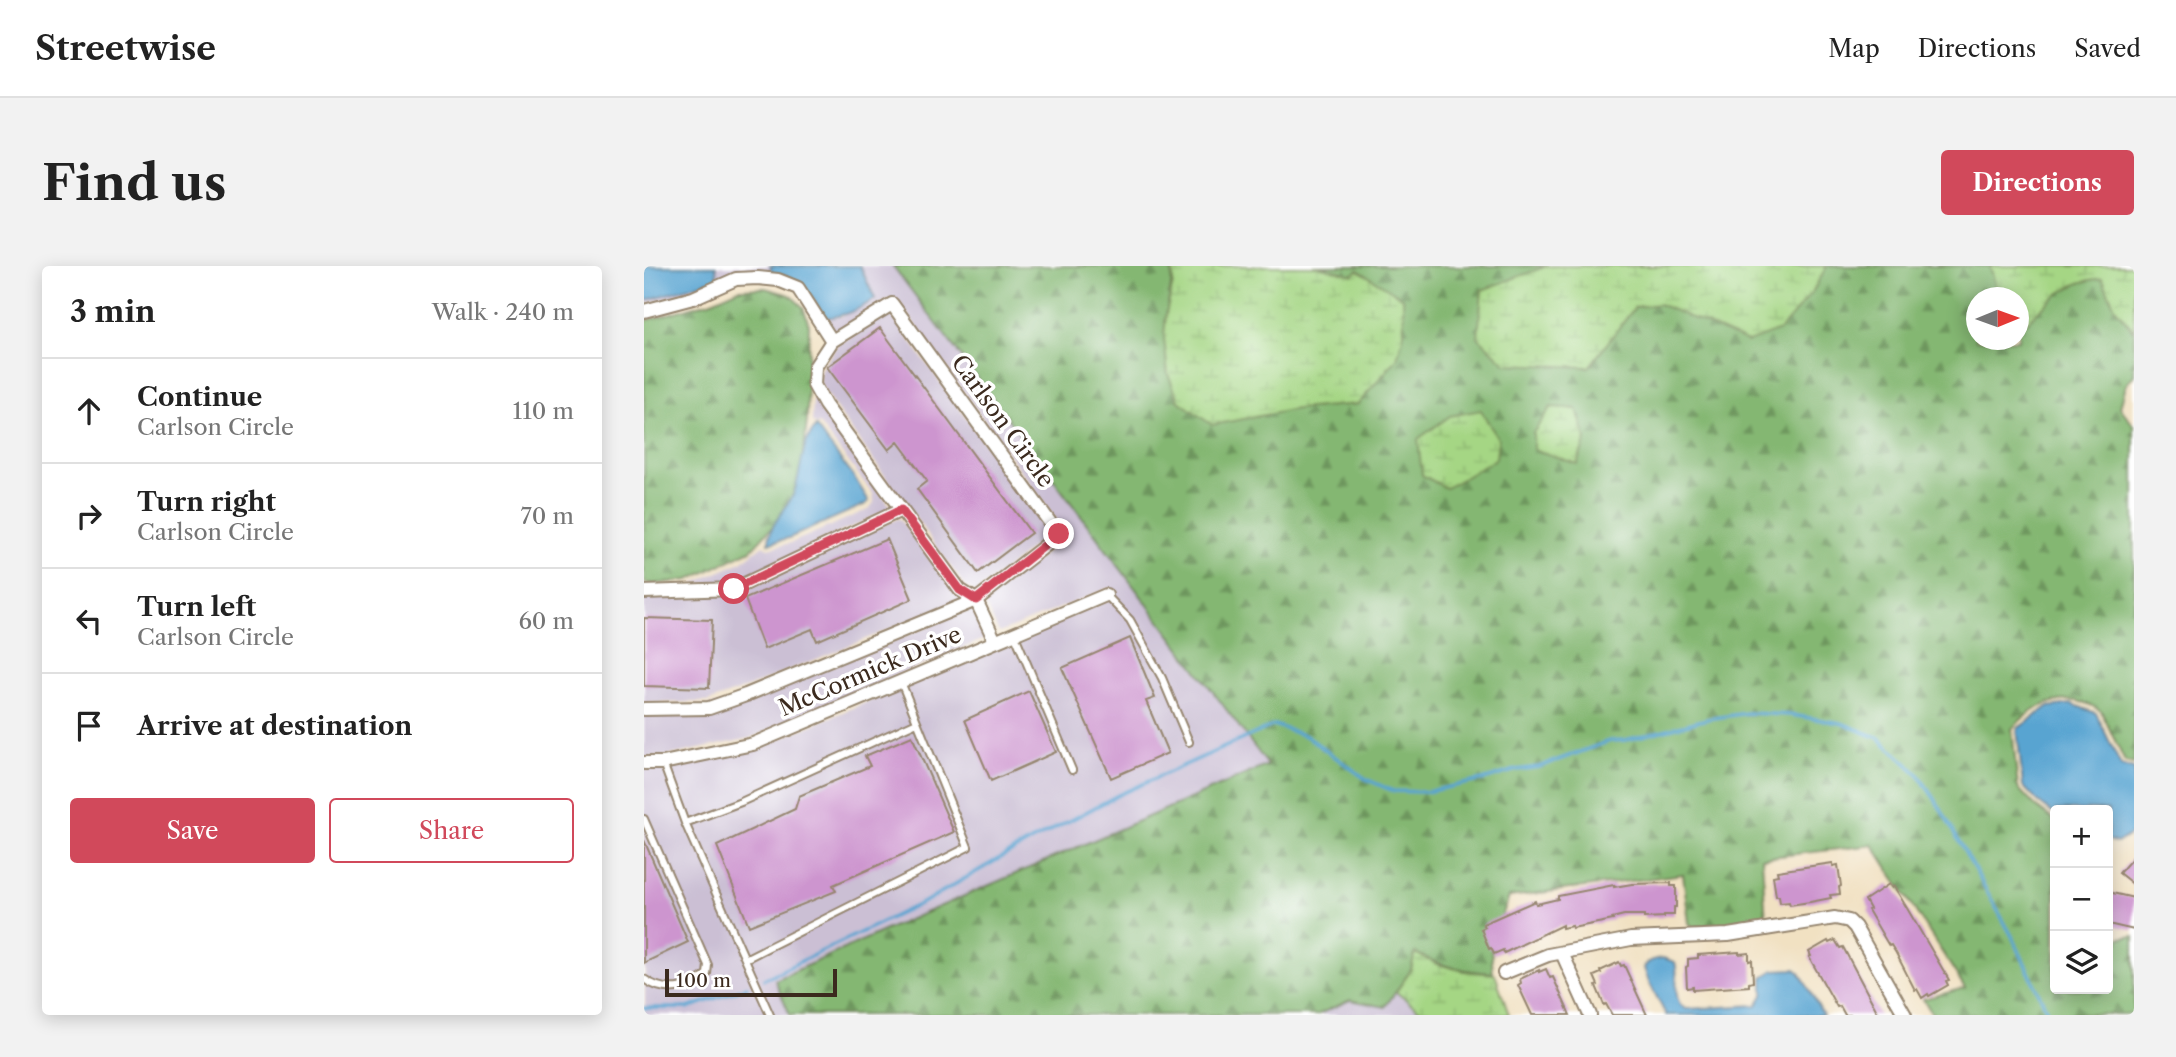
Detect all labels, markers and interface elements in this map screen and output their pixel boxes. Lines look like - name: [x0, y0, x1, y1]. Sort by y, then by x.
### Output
- text: Streetwise: [35, 28, 216, 69]
- text: Map: [1828, 34, 1880, 63]
- text: Directions: [1918, 34, 2036, 63]
- text: Saved: [2074, 34, 2141, 63]
- button: Directions: [1941, 150, 2134, 215]
- text: Find us: [42, 152, 226, 213]
- north arrow: [1966, 287, 2029, 350]
- text: 3 min: [70, 293, 156, 330]
- text: Walk · 240 m: [432, 298, 574, 326]
- street label: Carlson Circle: [946, 349, 1060, 493]
- text: Continue: [137, 381, 262, 413]
- icon: ahead: [70, 392, 108, 430]
- text: 110 m: [513, 397, 574, 425]
- text: Carlson Circle: [137, 413, 294, 441]
- text: Turn right: [137, 486, 276, 518]
- icon: right: [70, 497, 108, 535]
- text: 70 m: [521, 502, 574, 530]
- text: Carlson Circle: [137, 518, 294, 546]
- route end: [1043, 518, 1074, 549]
- route start: [718, 573, 749, 604]
- text: Turn left: [137, 591, 256, 623]
- icon: left: [70, 602, 108, 640]
- text: 60 m: [518, 607, 574, 635]
- street label: McCormick Drive: [775, 620, 965, 722]
- text: Carlson Circle: [137, 623, 294, 651]
- icon: arrive: [70, 707, 108, 745]
- text: Arrive at destination: [137, 710, 412, 742]
- button: Save: [70, 798, 315, 863]
- button: Share: [329, 798, 574, 863]
- map controls: [2050, 805, 2113, 994]
- button: +: [2050, 805, 2113, 868]
- button: −: [2050, 868, 2113, 931]
- button: layers: [2050, 931, 2113, 994]
- scale bar: [665, 966, 836, 998]
- text: 100 m: [676, 969, 731, 992]

